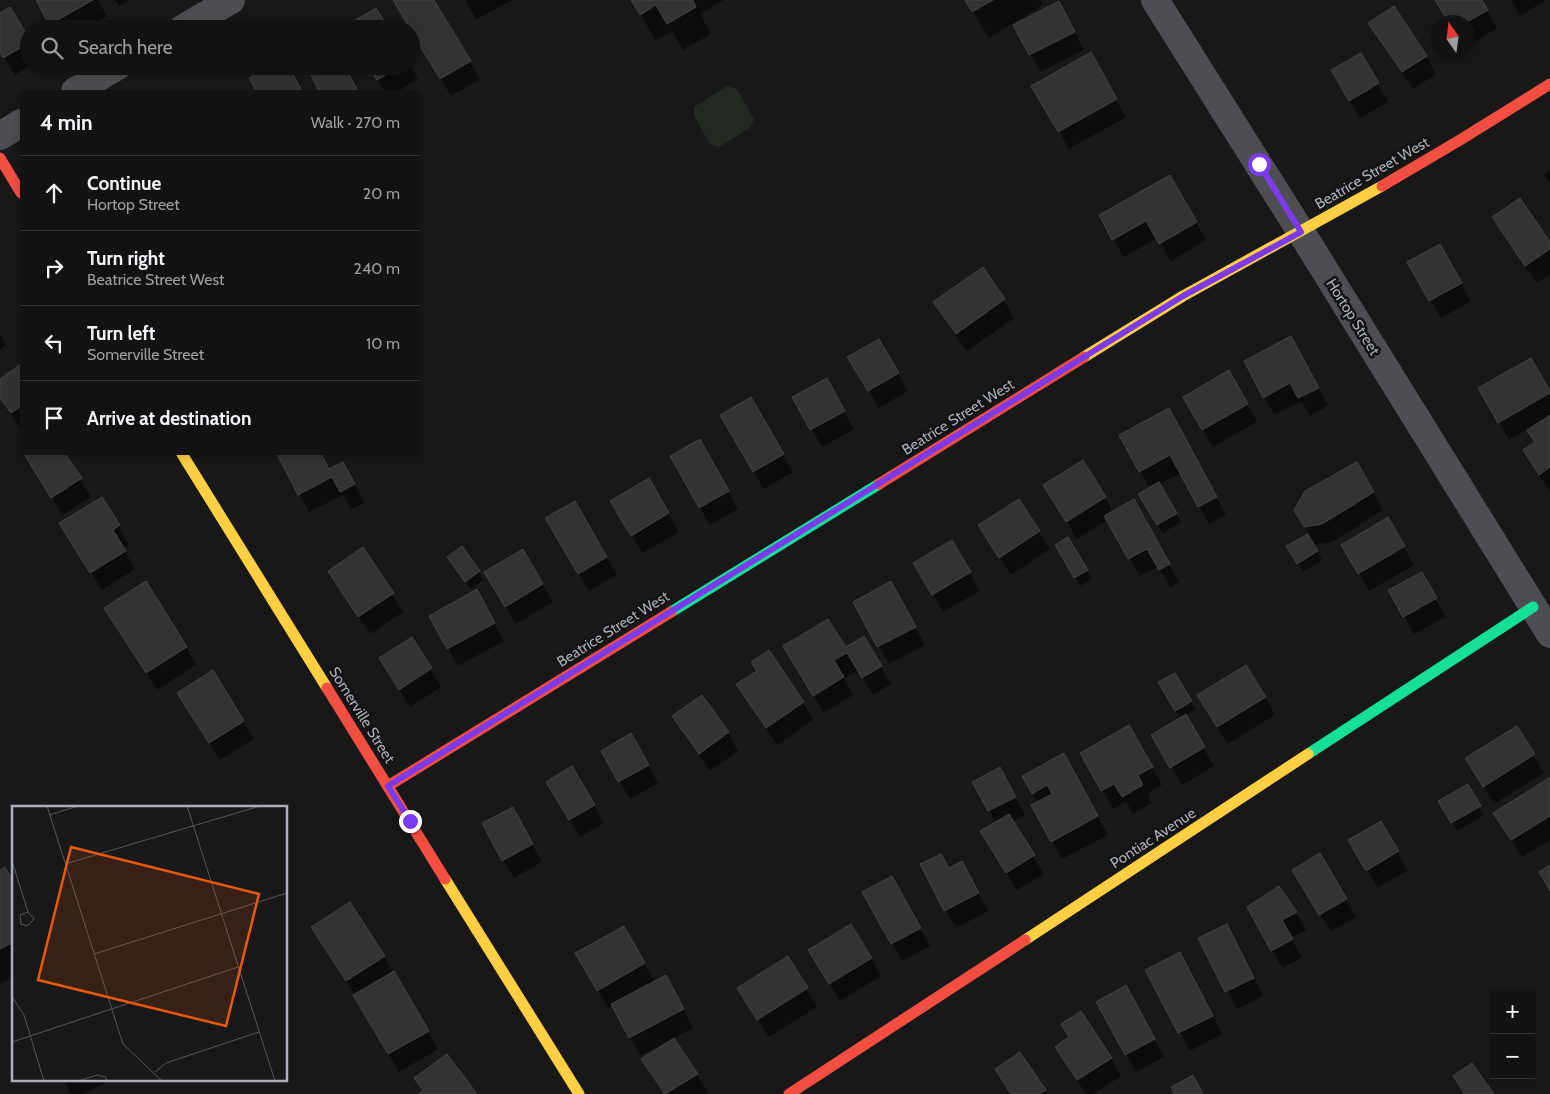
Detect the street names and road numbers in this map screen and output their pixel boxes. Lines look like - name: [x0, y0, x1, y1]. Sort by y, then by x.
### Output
- street label: Beatrice Street West: [1312, 133, 1432, 213]
- street label: Hortop Street: [1322, 275, 1384, 359]
- street label: Beatrice Street West: [899, 375, 1017, 459]
- street label: Beatrice Street West: [554, 587, 672, 671]
- street label: Somerville Street: [325, 664, 399, 766]
- street label: Pontiac Avenue: [1107, 804, 1199, 872]

